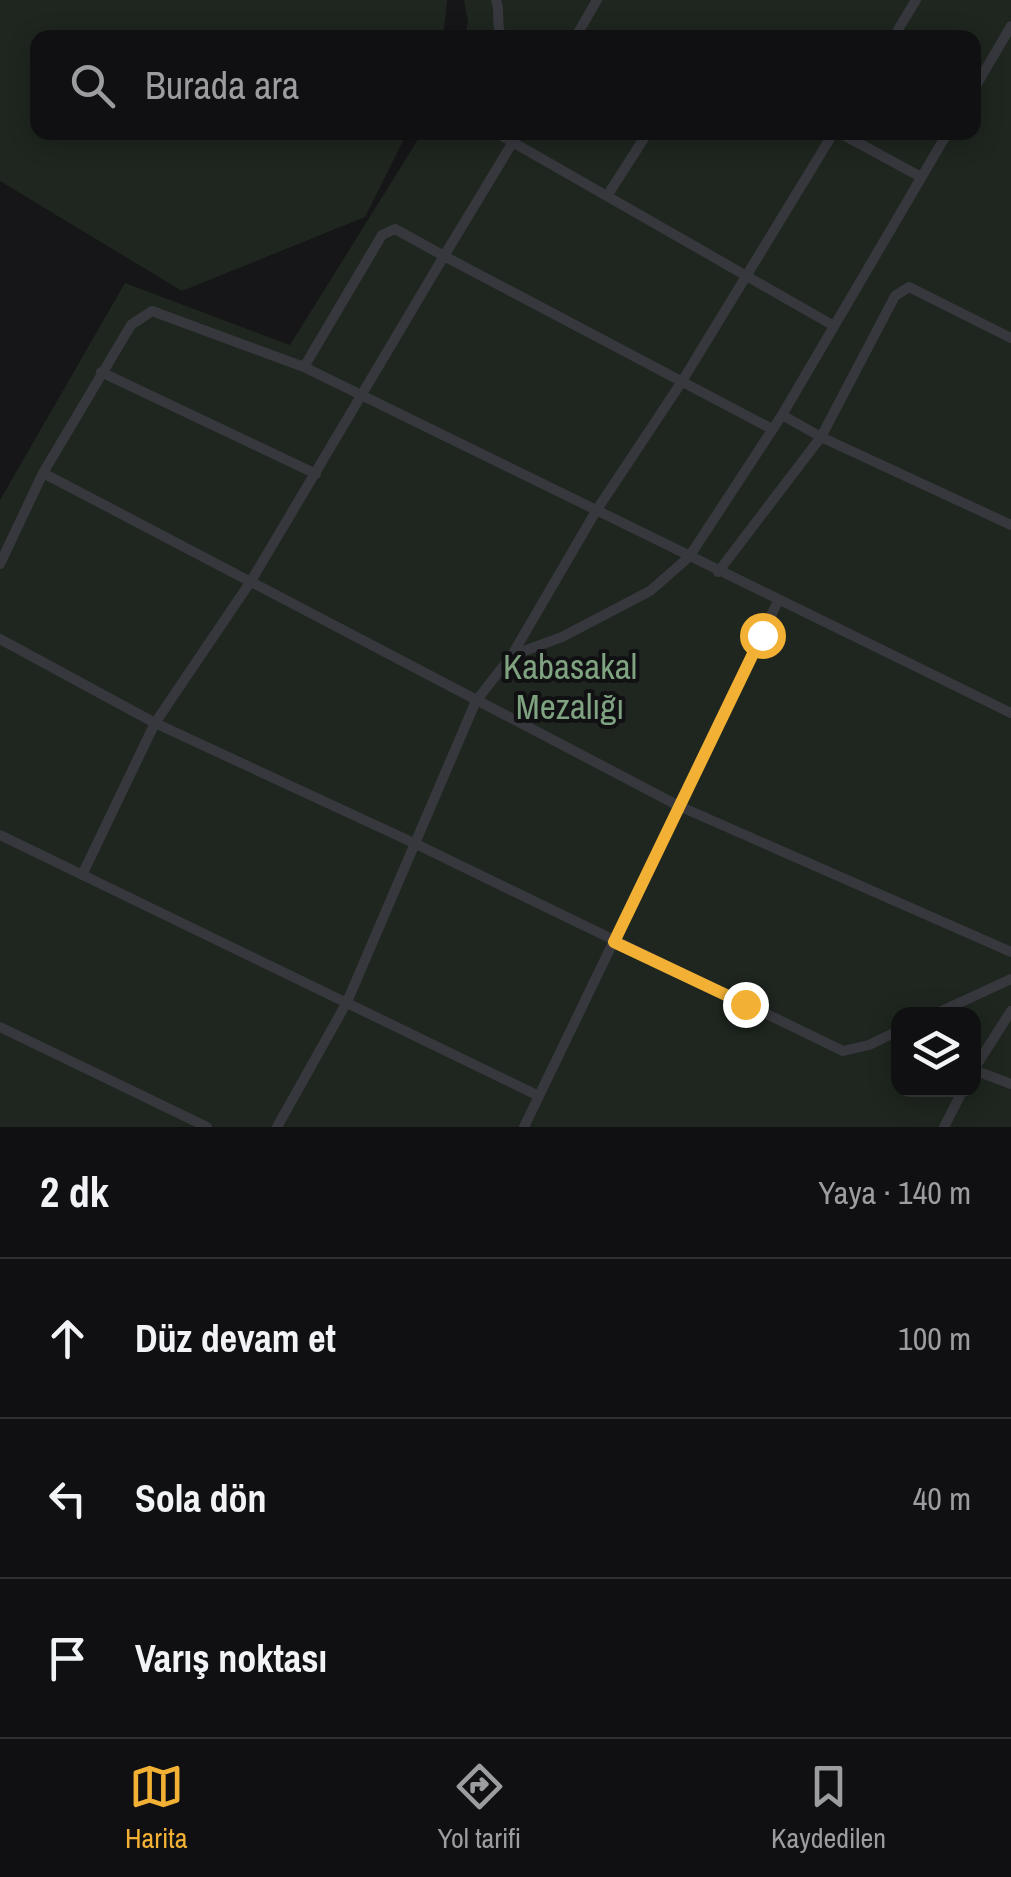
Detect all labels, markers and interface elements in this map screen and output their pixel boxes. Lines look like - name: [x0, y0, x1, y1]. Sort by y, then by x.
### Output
- search box: [30, 30, 981, 140]
- icon: search: [65, 58, 120, 113]
- text: Burada ara: [145, 60, 299, 111]
- route start: [740, 613, 786, 659]
- park label: Kabasakal Mezalığı: [503, 643, 637, 730]
- route end: [723, 982, 769, 1028]
- map controls: [891, 1007, 981, 1097]
- button: layers: [891, 1007, 981, 1097]
- text: 2 dk: [40, 1164, 109, 1220]
- text: Yaya · 140 m: [818, 1171, 971, 1214]
- icon: ahead: [40, 1311, 95, 1366]
- text: Düz devam et: [135, 1313, 336, 1364]
- text: 100 m: [898, 1317, 971, 1360]
- icon: left: [40, 1471, 95, 1526]
- text: Sola dön: [135, 1473, 267, 1524]
- text: 40 m: [913, 1477, 971, 1520]
- icon: arrive: [40, 1631, 95, 1686]
- text: Varış noktası: [135, 1633, 327, 1684]
- tab: Harita: [125, 1759, 188, 1857]
- tab: Yol tarifi: [437, 1759, 521, 1857]
- tab: Kaydedilen: [771, 1759, 886, 1857]

